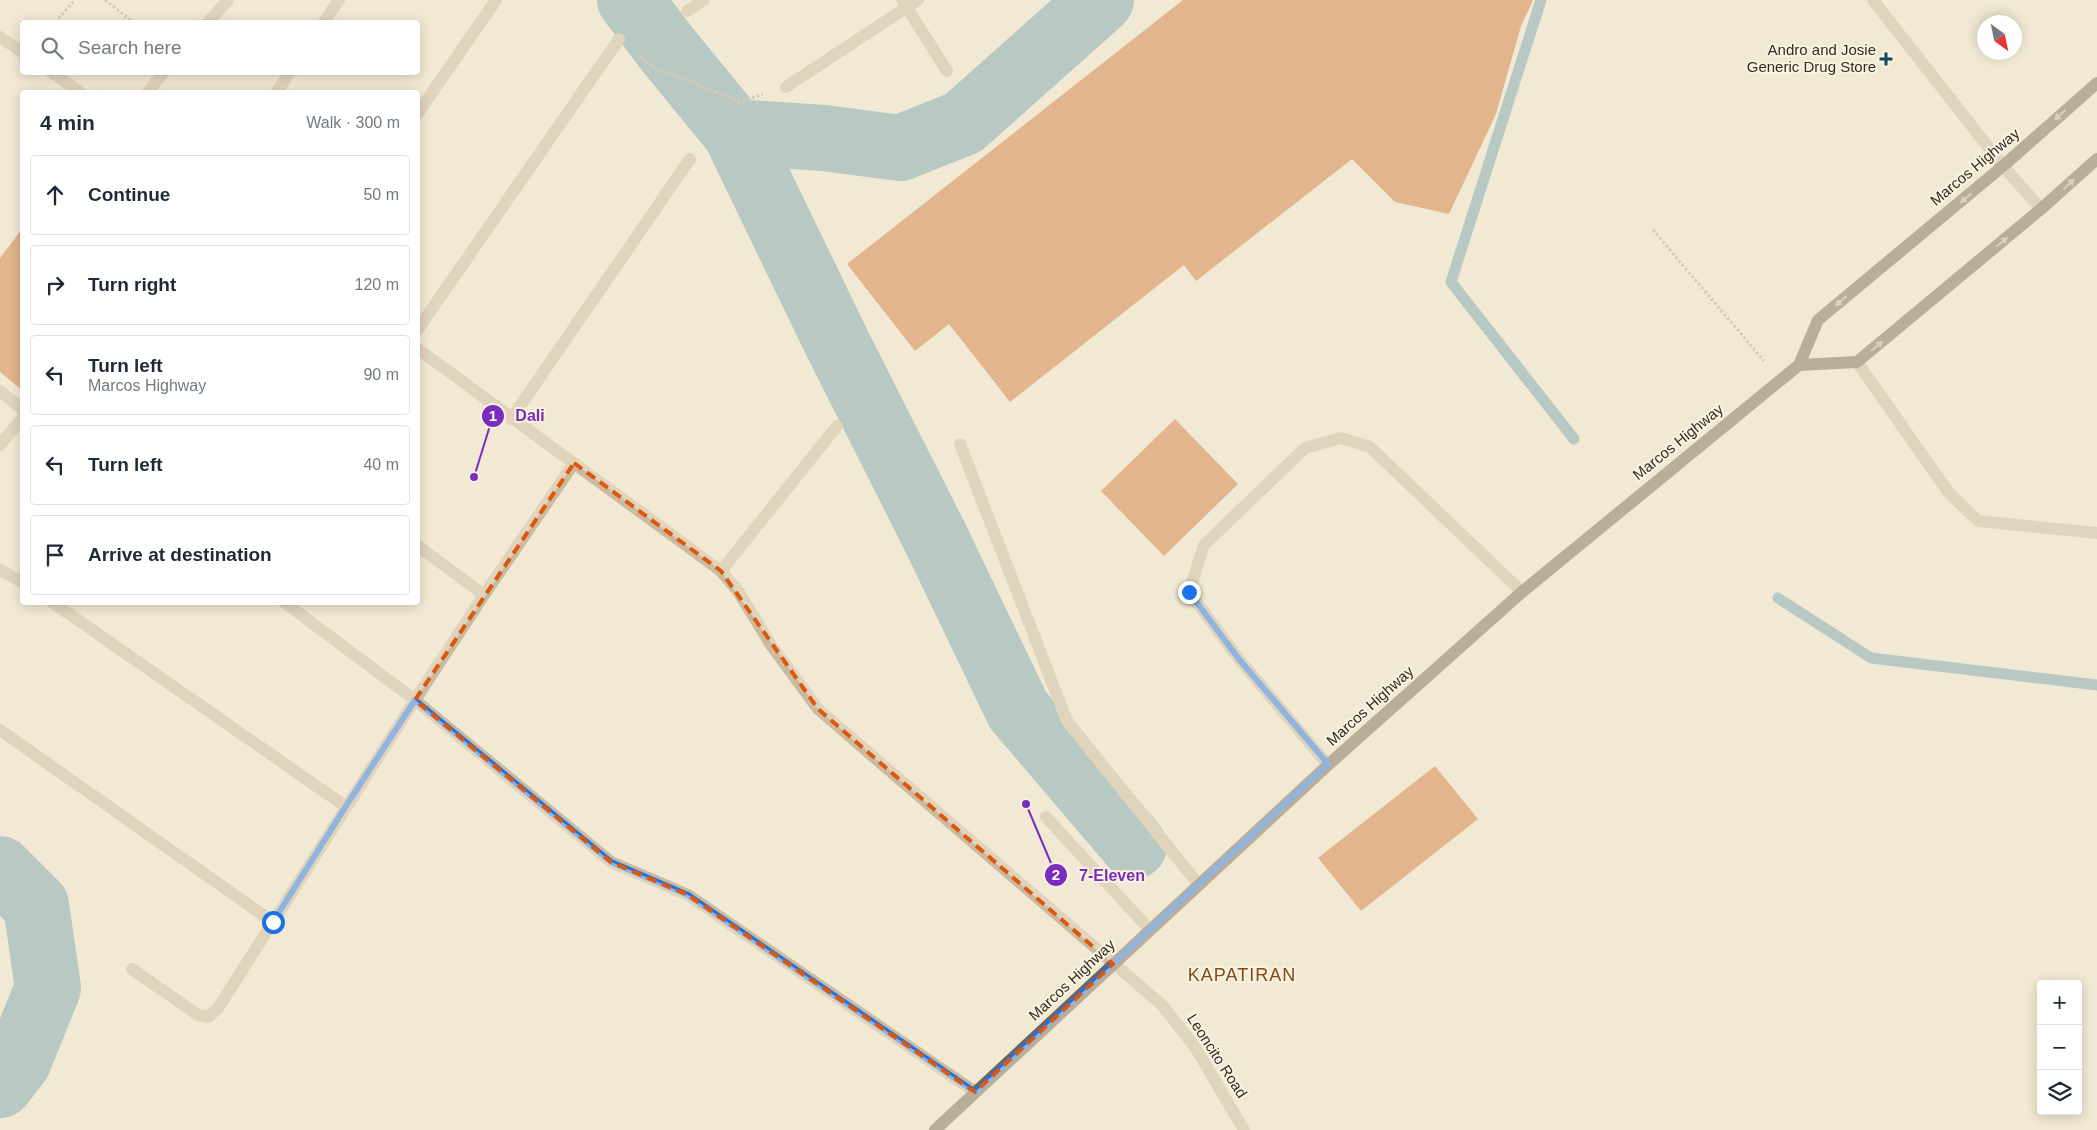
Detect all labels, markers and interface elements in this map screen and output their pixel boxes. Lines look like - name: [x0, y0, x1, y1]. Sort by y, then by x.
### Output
- north arrow: [1977, 15, 2022, 60]
- search box: [20, 20, 420, 75]
- icon: search: [38, 34, 66, 62]
- text: Search here: [78, 37, 182, 58]
- place label: Andro and Josie Generic Drug Store: [1747, 41, 1876, 75]
- marker: Andro and Josie Generic Drug Store: [1880, 53, 1892, 65]
- one-way arrow: [2055, 109, 2067, 121]
- text: 4 min: [40, 111, 95, 134]
- text: Walk · 300 m: [306, 114, 400, 131]
- street label: Marcos Highway: [1927, 124, 2023, 209]
- one-way arrow: [2063, 179, 2076, 190]
- icon: ahead: [41, 181, 69, 209]
- text: Continue: [88, 184, 170, 205]
- text: 50 m: [363, 186, 399, 203]
- one-way arrow: [1959, 192, 1972, 203]
- one-way arrow: [1995, 237, 2008, 248]
- icon: right: [41, 271, 69, 299]
- text: Turn right: [88, 274, 176, 295]
- text: 120 m: [355, 276, 399, 293]
- one-way arrow: [1834, 296, 1847, 307]
- one-way arrow: [1870, 340, 1882, 352]
- text: Turn left: [88, 355, 163, 376]
- icon: left: [41, 361, 69, 389]
- text: 90 m: [363, 366, 399, 383]
- text: Marcos Highway: [88, 377, 206, 394]
- callout: Dali: [480, 400, 554, 431]
- street label: Marcos Highway: [1629, 400, 1726, 483]
- text: 1: [489, 407, 497, 424]
- text: Dali: [515, 407, 545, 424]
- icon: left: [41, 451, 69, 479]
- text: Turn left: [88, 454, 163, 475]
- text: 40 m: [363, 456, 399, 473]
- icon: arrive: [41, 541, 69, 569]
- text: Arrive at destination: [88, 544, 272, 565]
- route end: [1178, 581, 1201, 604]
- street label: Marcos Highway: [1323, 662, 1417, 749]
- callout: 7-Eleven: [1044, 860, 1154, 891]
- text: 2: [1052, 866, 1060, 883]
- text: 7-Eleven: [1079, 867, 1145, 884]
- route start: [262, 911, 285, 934]
- street label: Marcos Highway: [1025, 935, 1118, 1024]
- district label: KAPATIRAN: [1188, 965, 1296, 985]
- map controls: [2037, 980, 2082, 1115]
- button: +: [2037, 980, 2082, 1025]
- street label: Leoncito Road: [1184, 1011, 1251, 1101]
- button: −: [2037, 1025, 2082, 1070]
- button: layers: [2037, 1070, 2082, 1115]

